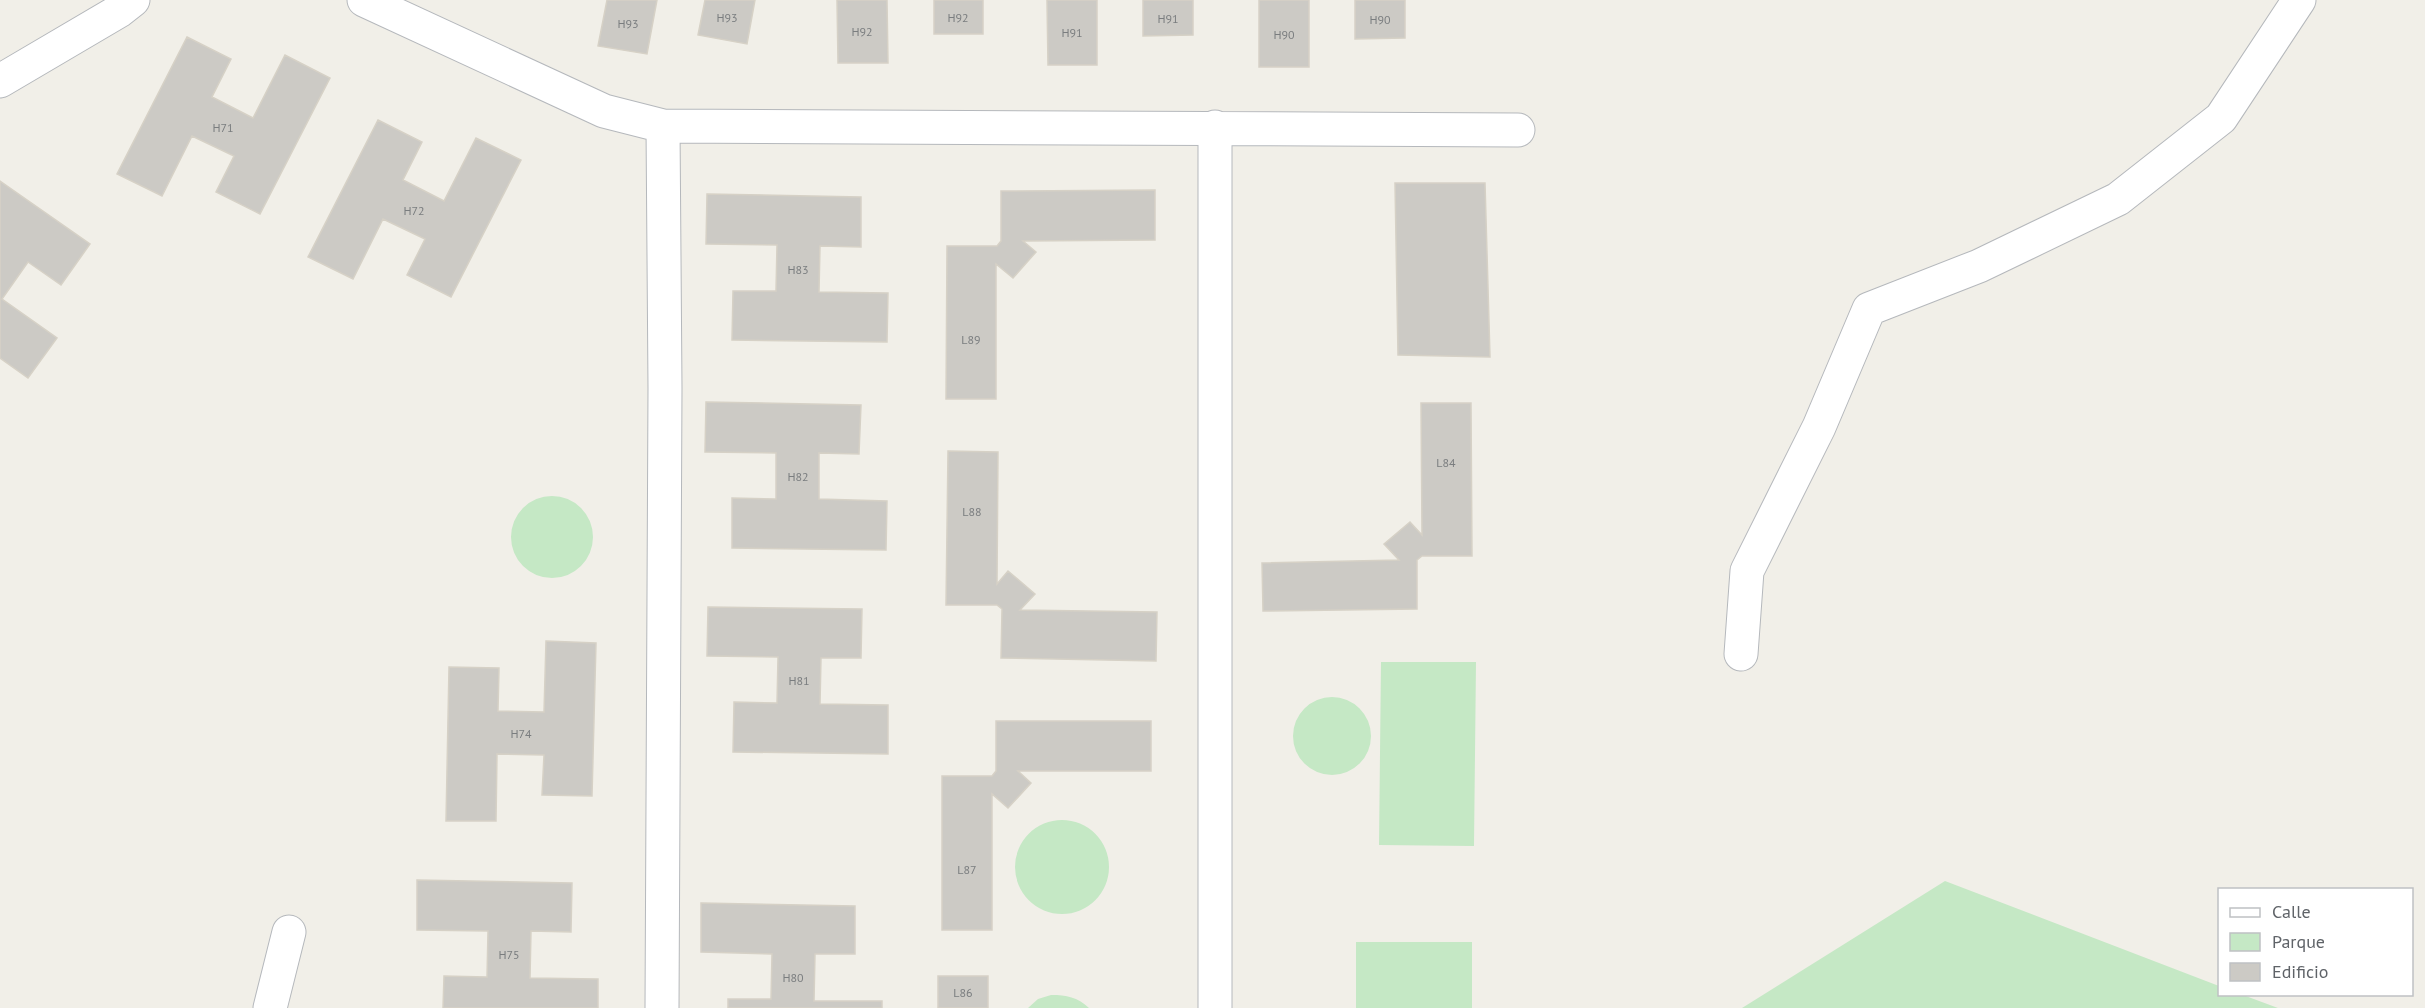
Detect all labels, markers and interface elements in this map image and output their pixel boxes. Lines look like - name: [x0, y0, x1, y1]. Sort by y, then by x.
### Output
- house number: H93: [716, 10, 738, 25]
- house number: H92: [947, 10, 969, 25]
- house number: H91: [1157, 11, 1179, 26]
- house number: H90: [1369, 12, 1391, 27]
- house number: H93: [617, 16, 639, 31]
- house number: H92: [851, 24, 873, 39]
- house number: H91: [1061, 25, 1083, 40]
- house number: H90: [1273, 27, 1295, 42]
- house number: H71: [212, 120, 234, 135]
- house number: H72: [403, 203, 425, 218]
- house number: H83: [787, 262, 809, 277]
- house number: L89: [961, 332, 981, 347]
- house number: L84: [1436, 455, 1456, 470]
- house number: H82: [787, 469, 809, 484]
- house number: L88: [962, 504, 982, 519]
- house number: H81: [788, 673, 810, 688]
- house number: H74: [510, 726, 532, 741]
- house number: L87: [957, 862, 977, 877]
- legend: [2218, 888, 2413, 996]
- text: Calle: [2272, 900, 2311, 923]
- text: Parque: [2272, 930, 2325, 953]
- house number: H75: [498, 947, 520, 962]
- text: Edificio: [2272, 960, 2328, 983]
- house number: H80: [782, 970, 804, 985]
- house number: L86: [953, 985, 973, 1000]

